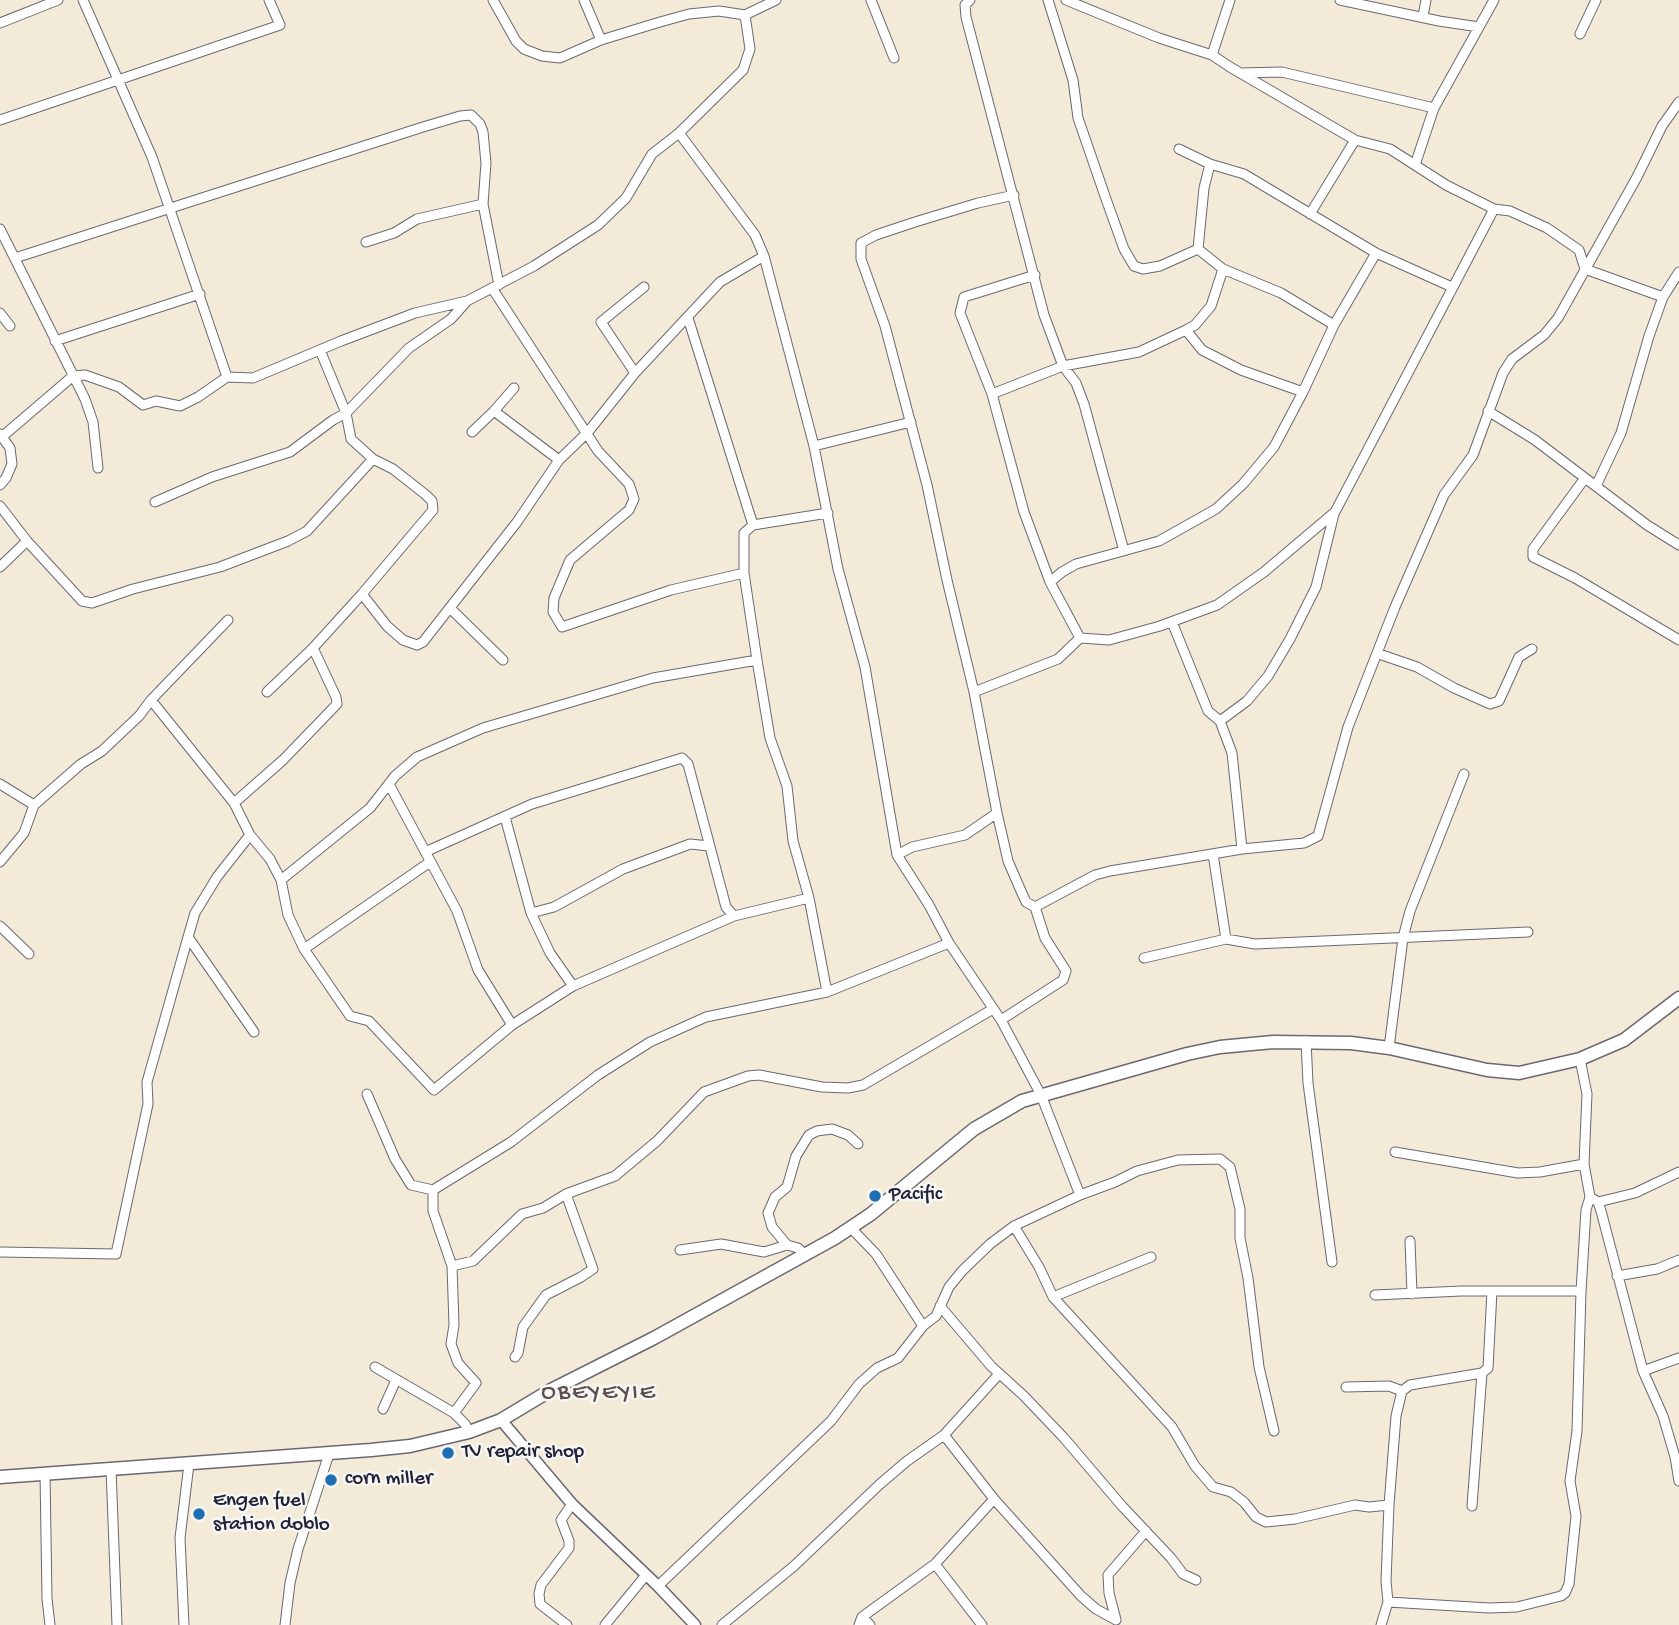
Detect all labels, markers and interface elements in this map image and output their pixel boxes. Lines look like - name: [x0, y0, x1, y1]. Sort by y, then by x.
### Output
- place label: Pacific: [889, 1183, 942, 1209]
- marker: Pacific: [867, 1188, 883, 1204]
- district label: OBEYEYIE: [542, 1380, 656, 1408]
- place label: TV repair shop: [462, 1440, 584, 1466]
- marker: TV repair shop: [440, 1445, 456, 1461]
- place label: corn miller: [345, 1467, 432, 1493]
- marker: corn miller: [323, 1472, 339, 1488]
- place label: Engen fuel station doblo: [213, 1489, 330, 1539]
- marker: Engen fuel station doblo: [191, 1506, 207, 1522]

